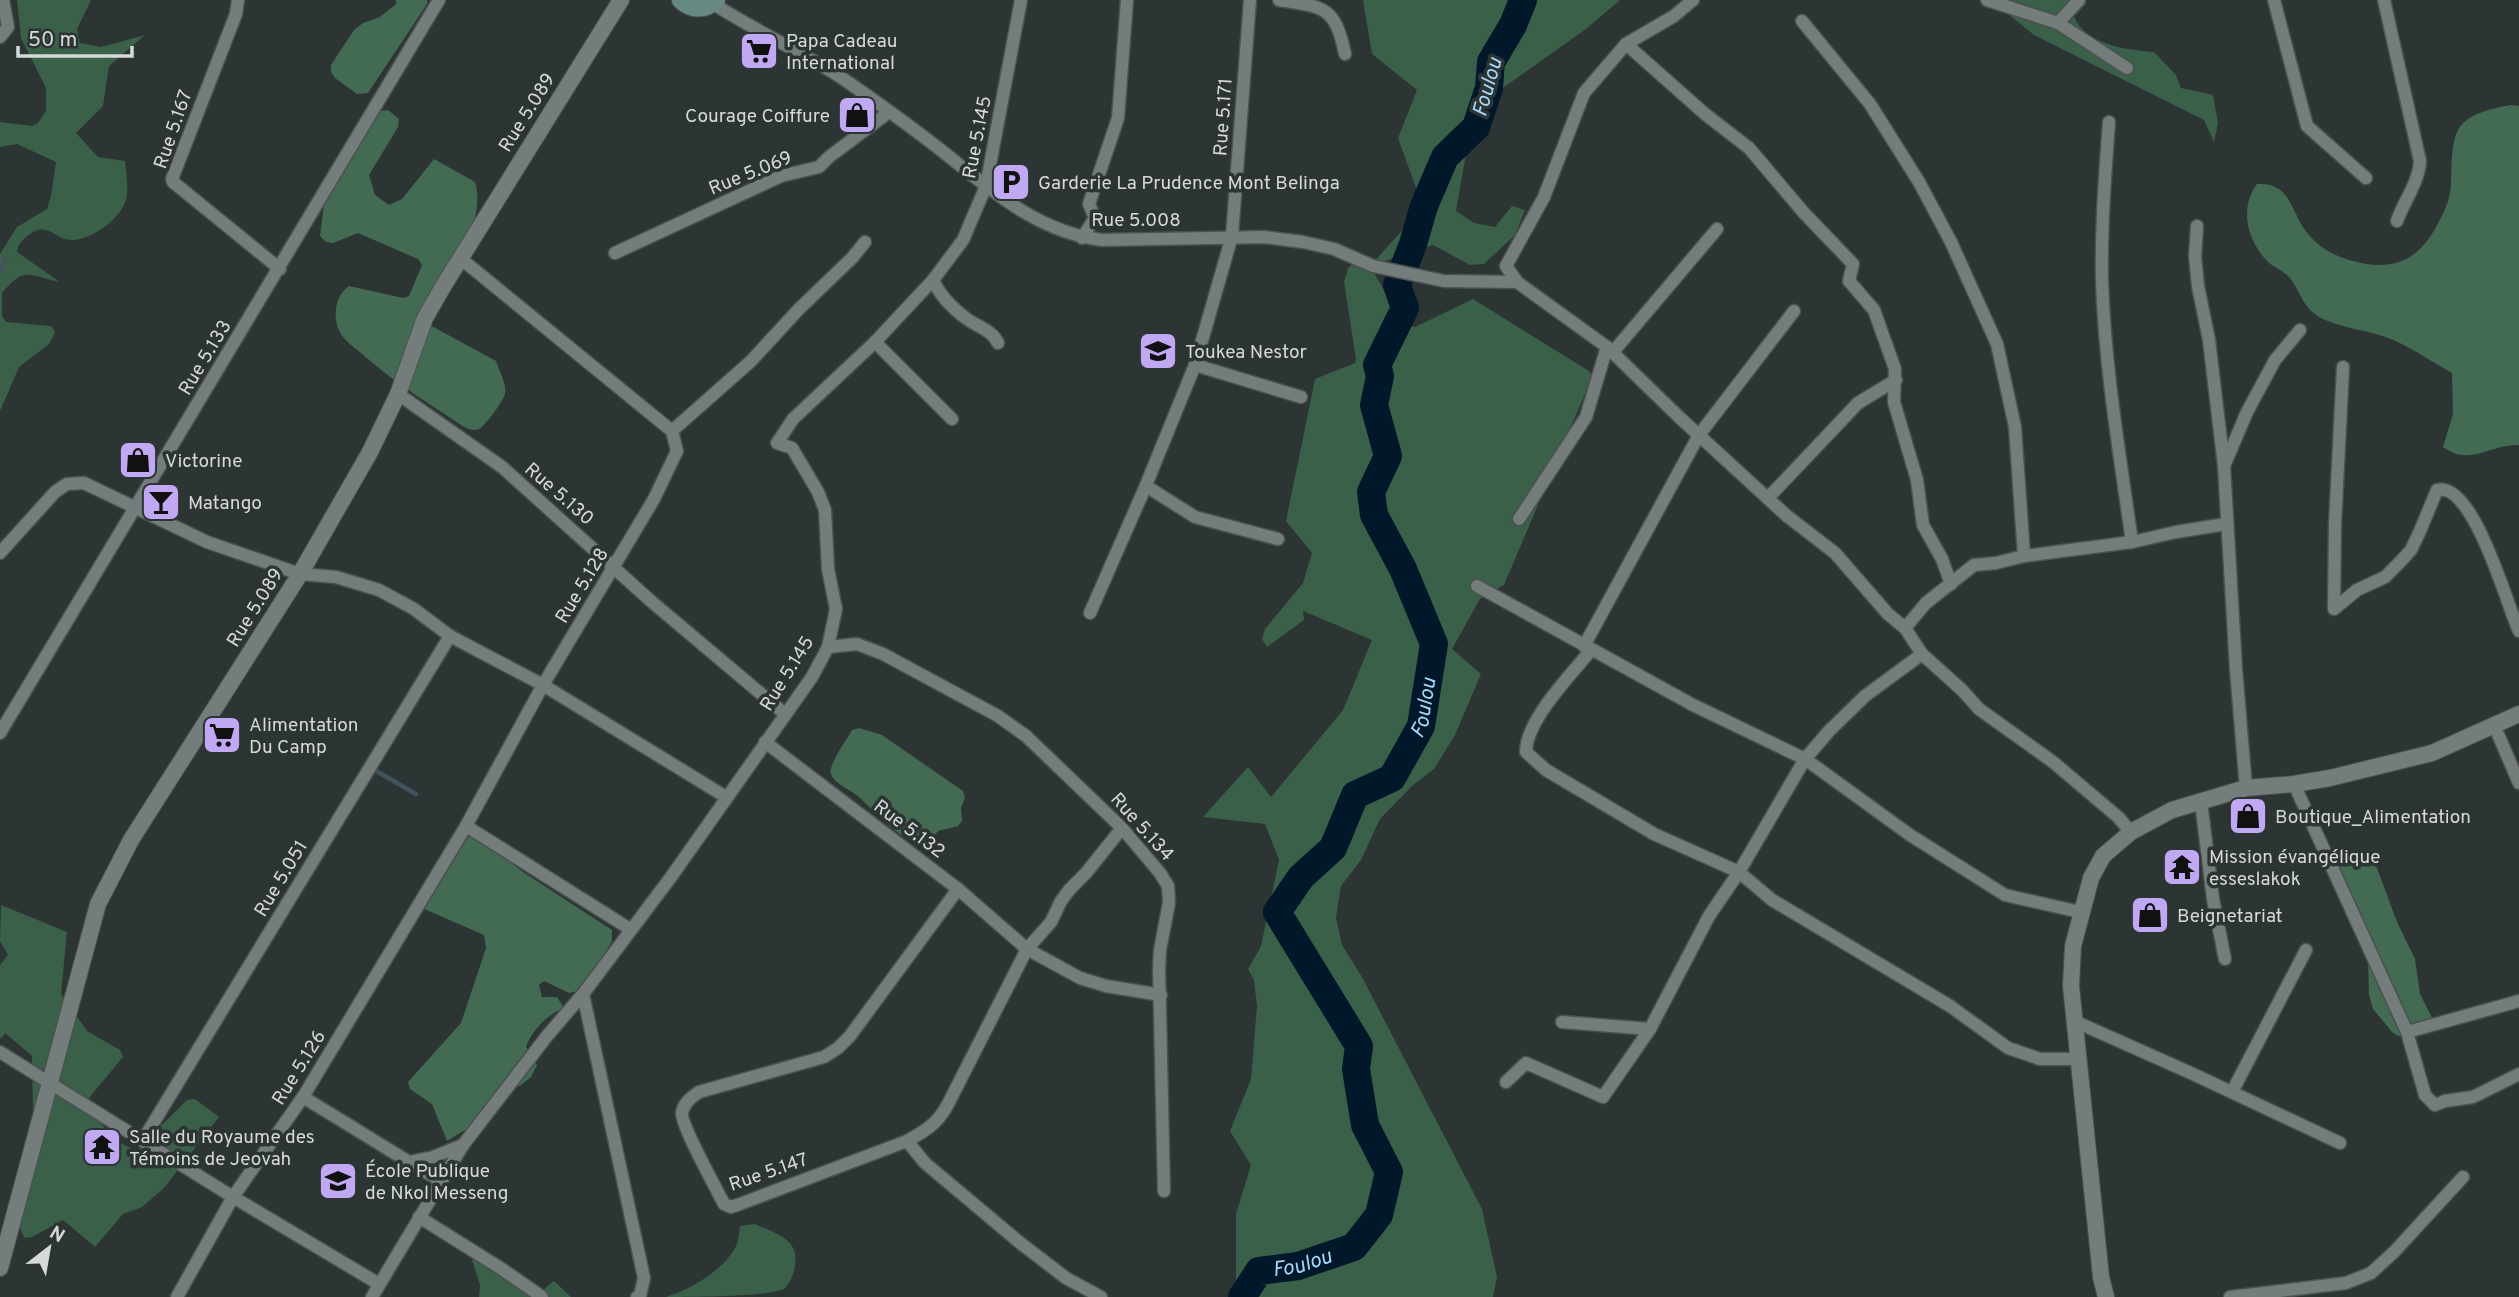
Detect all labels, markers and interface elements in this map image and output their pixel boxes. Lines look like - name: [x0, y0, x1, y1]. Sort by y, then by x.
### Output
- scale bar: [18, 14, 131, 58]
- text: 50 m: [28, 27, 77, 54]
- supermarket icon: Papa Cadeau International: [738, 30, 780, 72]
- place label: Papa Cadeau International: [786, 30, 897, 76]
- water label: Foulou: [1467, 54, 1510, 120]
- street label: Rue 5.089: [494, 69, 561, 157]
- street label: Rue 5.171: [1209, 77, 1239, 157]
- street label: Rue 5.167: [149, 87, 199, 172]
- shop icon: Courage Coiffure: [836, 94, 878, 136]
- street label: Rue 5.145: [958, 94, 998, 181]
- place label: Courage Coiffure: [685, 105, 830, 129]
- street label: Rue 5.069: [705, 146, 796, 201]
- parking icon: Garderie La Prudence Mont Belinga: [990, 161, 1032, 203]
- place label: Garderie La Prudence Mont Belinga: [1038, 172, 1340, 196]
- street label: Rue 5.008: [1091, 209, 1181, 233]
- street label: Rue 5.133: [174, 316, 238, 400]
- school or university icon: Toukea Nestor: [1137, 330, 1179, 372]
- place label: Toukea Nestor: [1185, 341, 1308, 365]
- shop icon: Victorine: [117, 439, 159, 481]
- place label: Victorine: [165, 450, 242, 474]
- street label: Rue 5.130: [519, 458, 598, 531]
- bar icon: Matango: [140, 481, 182, 523]
- place label: Matango: [188, 492, 262, 516]
- street label: Rue 5.128: [551, 544, 615, 628]
- street label: Rue 5.089: [222, 564, 289, 652]
- street label: Rue 5.145: [755, 632, 820, 716]
- water label: Foulou: [1405, 675, 1444, 743]
- supermarket icon: Alimentation Du Camp: [201, 714, 243, 756]
- place label: Alimentation Du Camp: [249, 714, 358, 760]
- street label: Rue 5.134: [1104, 788, 1179, 867]
- street label: Rue 5.132: [868, 795, 949, 864]
- shop icon: Boutique_Alimentation: [2227, 795, 2269, 837]
- place label: Boutique_Alimentation: [2275, 806, 2471, 830]
- street label: Rue 5.051: [250, 837, 314, 922]
- temple icon: Mission évangélique esseslakok: [2161, 846, 2203, 888]
- place label: Mission évangélique esseslakok: [2209, 846, 2380, 892]
- shop icon: Beignetariat: [2129, 894, 2171, 936]
- place label: Beignetariat: [2177, 905, 2283, 929]
- street label: Rue 5.126: [267, 1026, 332, 1110]
- temple icon: Salle du Royaume des Témoins de Jeovah: [81, 1126, 123, 1168]
- place label: Salle du Royaume des Témoins de Jeovah: [129, 1126, 315, 1172]
- street label: Rue 5.147: [726, 1148, 811, 1198]
- place label: École Publique de Nkol Messeng: [365, 1159, 508, 1206]
- school or university icon: École Publique de Nkol Messeng: [317, 1160, 359, 1202]
- north arrow: [14, 1213, 84, 1283]
- text: N: [45, 1221, 69, 1249]
- water label: Foulou: [1271, 1243, 1336, 1284]

